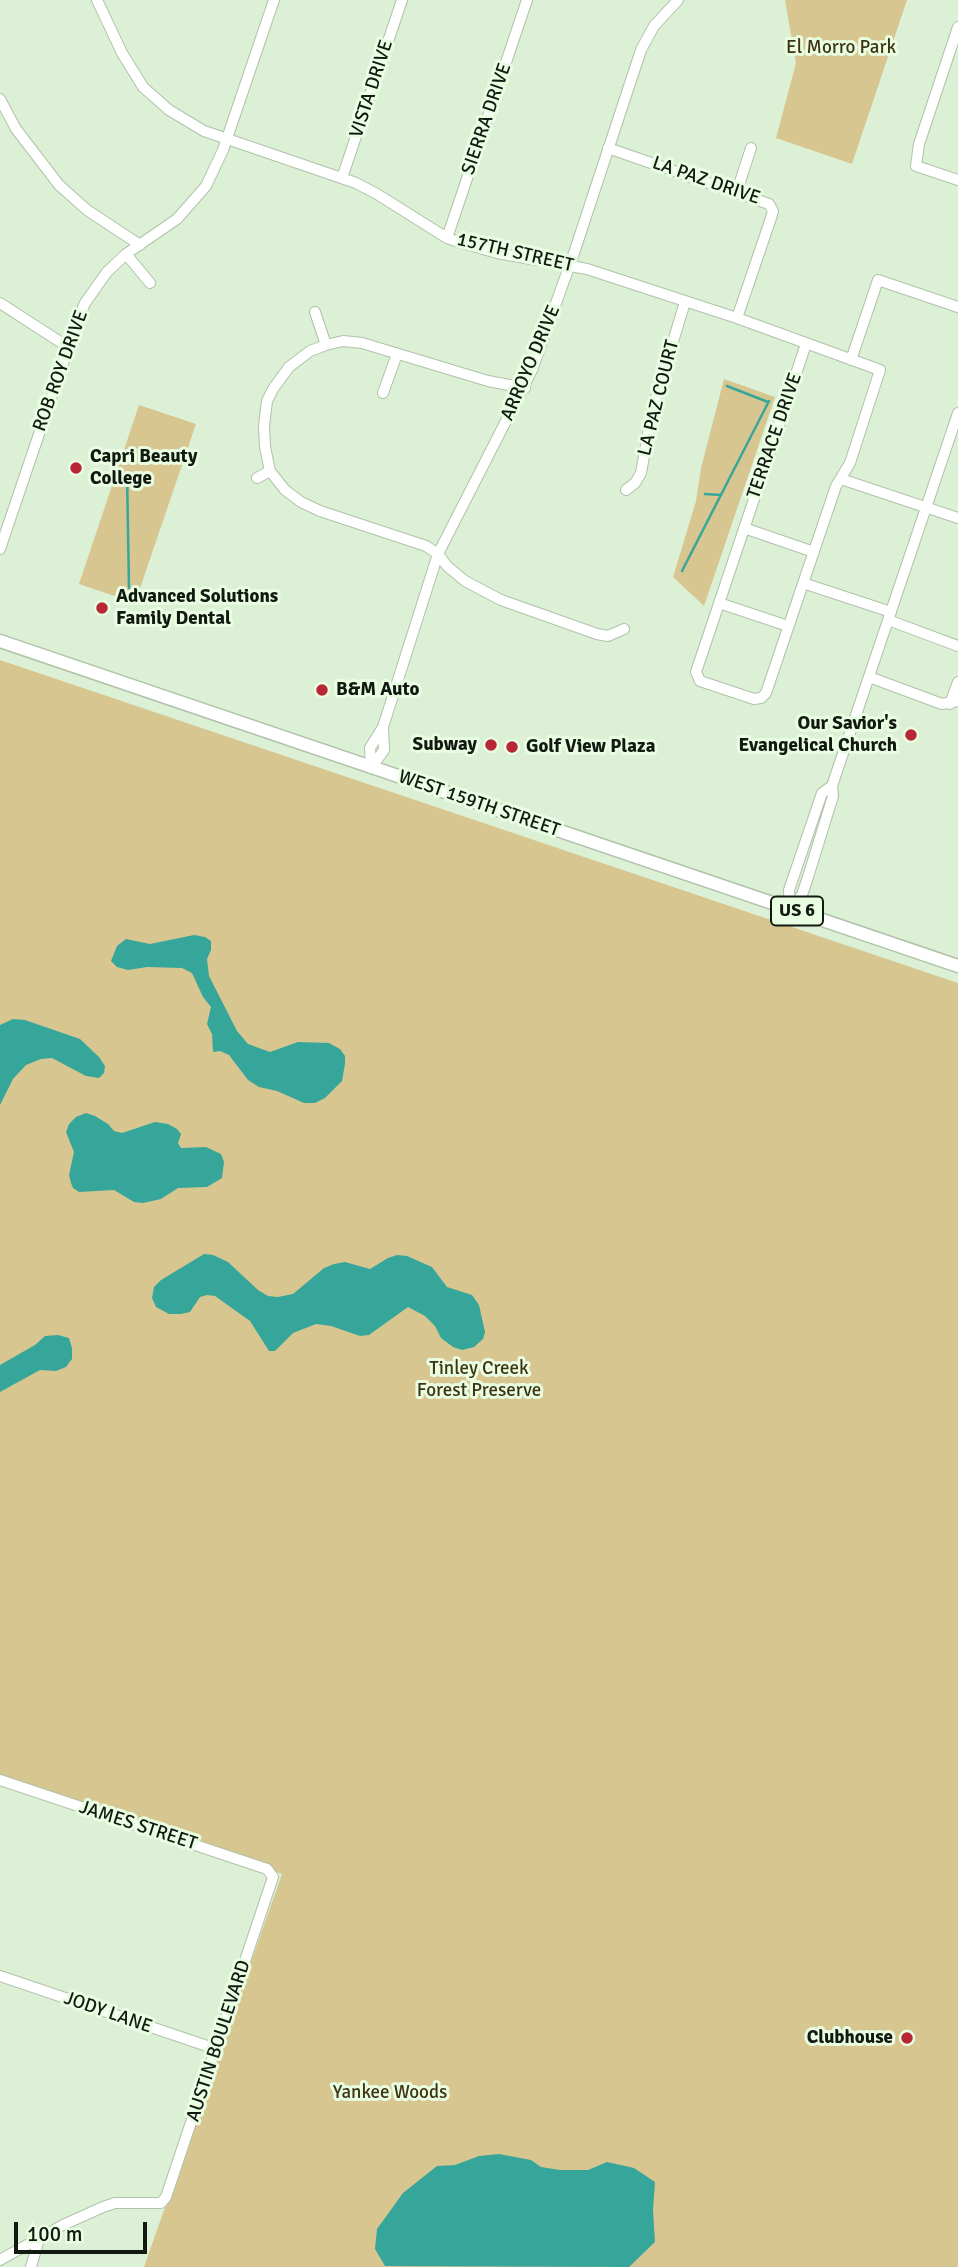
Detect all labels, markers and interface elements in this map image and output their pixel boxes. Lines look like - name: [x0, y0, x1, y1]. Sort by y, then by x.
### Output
- street label: VISTA DRIVE: [345, 37, 399, 141]
- park label: El Morro Park: [786, 37, 896, 59]
- street label: SIERRA DRIVE: [457, 60, 517, 178]
- street label: LA PAZ DRIVE: [649, 152, 763, 210]
- street label: 157TH STREET: [455, 229, 575, 277]
- street label: ARROYO DRIVE: [496, 302, 566, 424]
- street label: ROB ROY DRIVE: [29, 307, 93, 435]
- street label: LA PAZ COURT: [634, 338, 684, 458]
- street label: TERRACE DRIVE: [743, 370, 807, 502]
- place label: Capri Beauty College: [90, 446, 197, 490]
- marker: Capri Beauty College: [68, 460, 84, 476]
- place label: Advanced Solutions Family Dental: [116, 586, 278, 630]
- marker: Advanced Solutions Family Dental: [94, 600, 110, 616]
- place label: B&M Auto: [336, 679, 419, 701]
- marker: B&M Auto: [314, 682, 330, 698]
- place label: Our Savior's Evangelical Church: [738, 713, 897, 757]
- marker: Our Savior's Evangelical Church: [903, 727, 919, 743]
- place label: Subway: [413, 734, 477, 756]
- place label: Golf View Plaza: [526, 736, 655, 758]
- marker: Subway: [483, 737, 499, 753]
- marker: Golf View Plaza: [504, 739, 520, 755]
- street label: WEST 159TH STREET: [395, 766, 563, 842]
- road number: US 6: [771, 896, 823, 926]
- park label: Tinley Creek Forest Preserve: [417, 1358, 541, 1402]
- street label: JAMES STREET: [76, 1796, 200, 1856]
- street label: AUSTIN BOULEVARD: [182, 1957, 256, 2125]
- street label: JODY LANE: [61, 1987, 155, 2039]
- place label: Clubhouse: [807, 2027, 893, 2049]
- marker: Clubhouse: [899, 2030, 915, 2046]
- park label: Yankee Woods: [333, 2082, 447, 2104]
- scale bar: [18, 2208, 150, 2252]
- text: 100 m: [27, 2221, 82, 2247]

